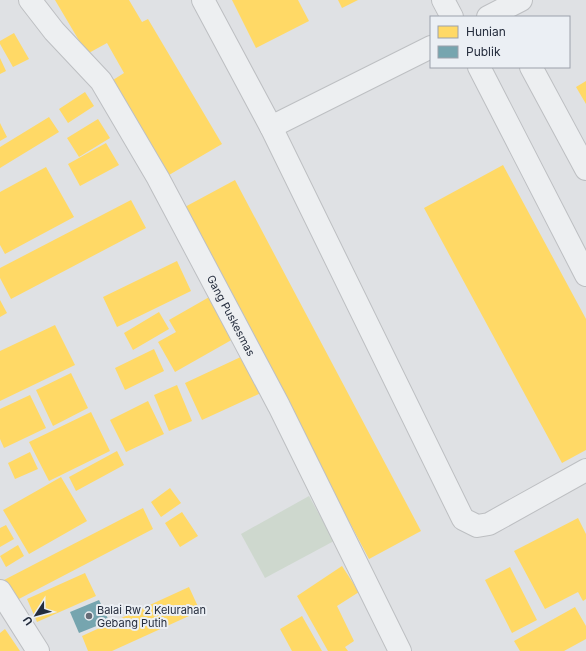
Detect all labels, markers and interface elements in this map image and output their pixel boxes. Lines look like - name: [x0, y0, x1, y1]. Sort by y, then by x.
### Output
- legend: [430, 16, 570, 68]
- text: Hunian: [466, 24, 506, 39]
- text: Publik: [466, 44, 501, 59]
- street label: Gang Puskesmas: [204, 273, 258, 359]
- north arrow: [16, 595, 56, 635]
- place label: Balai Rw 2 Kelurahan Gebang Putih: [97, 603, 206, 630]
- marker: Balai Rw 2 Kelurahan Gebang Putih: [84, 611, 94, 621]
- text: U: [20, 614, 36, 628]

